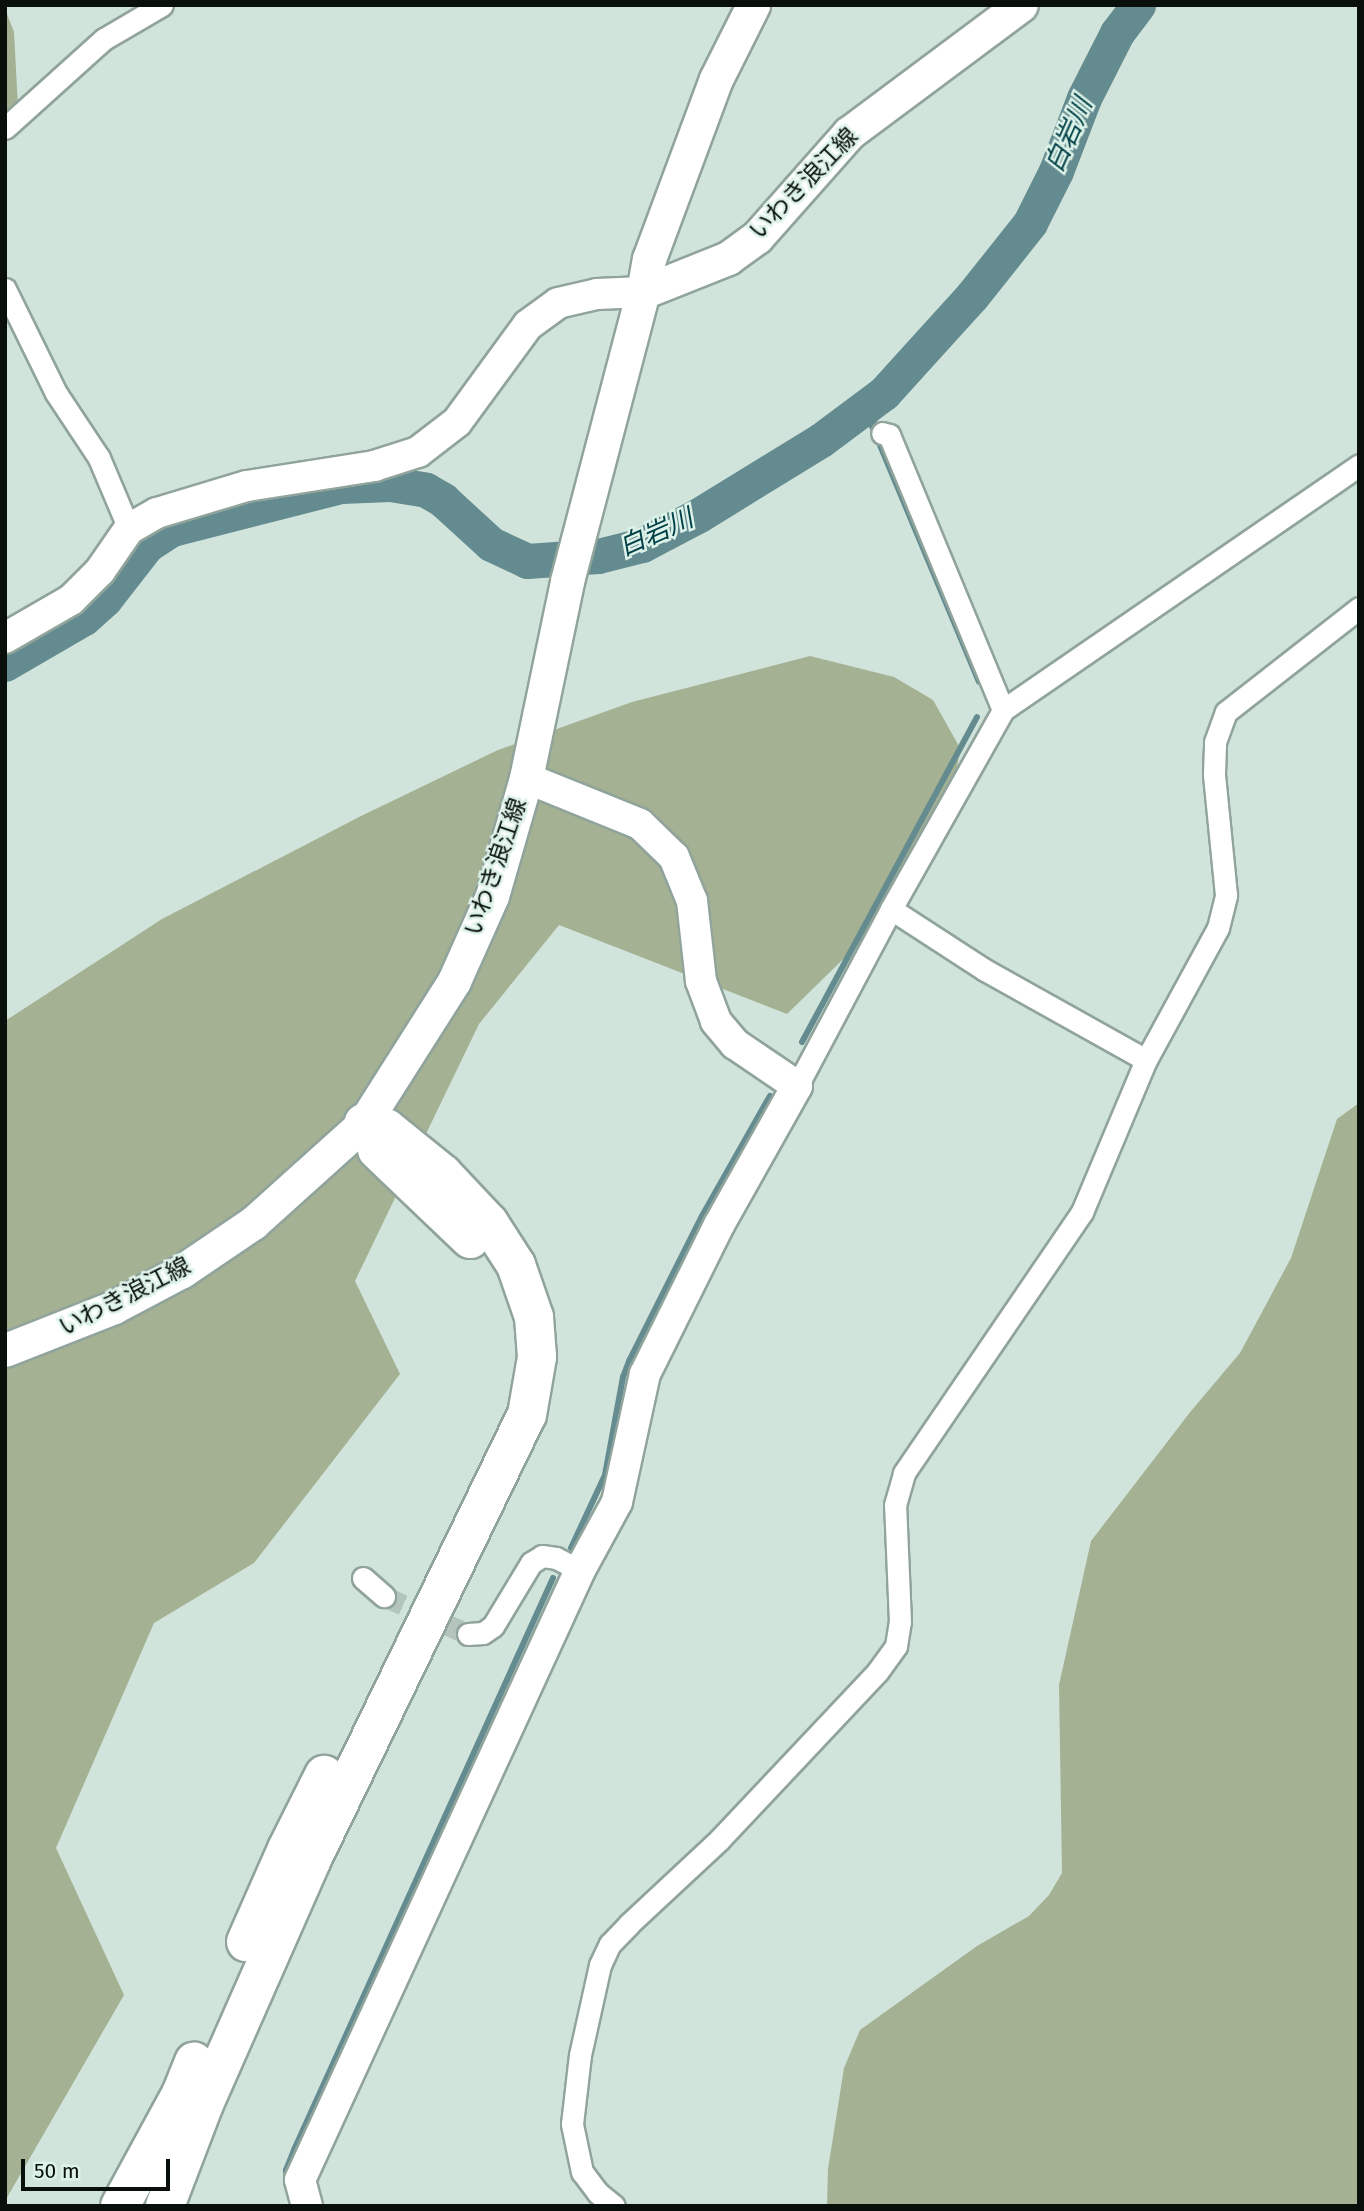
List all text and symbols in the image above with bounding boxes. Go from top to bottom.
water label: 白岩川 [1039,93,1099,177]
street label: いわき浪江線 [744,122,864,246]
water label: 白岩川 [614,503,698,563]
street label: いわき浪江線 [459,794,533,940]
street label: いわき浪江線 [54,1251,196,1343]
scale bar [24,2144,173,2188]
text: 50 m [34,2158,80,2184]

